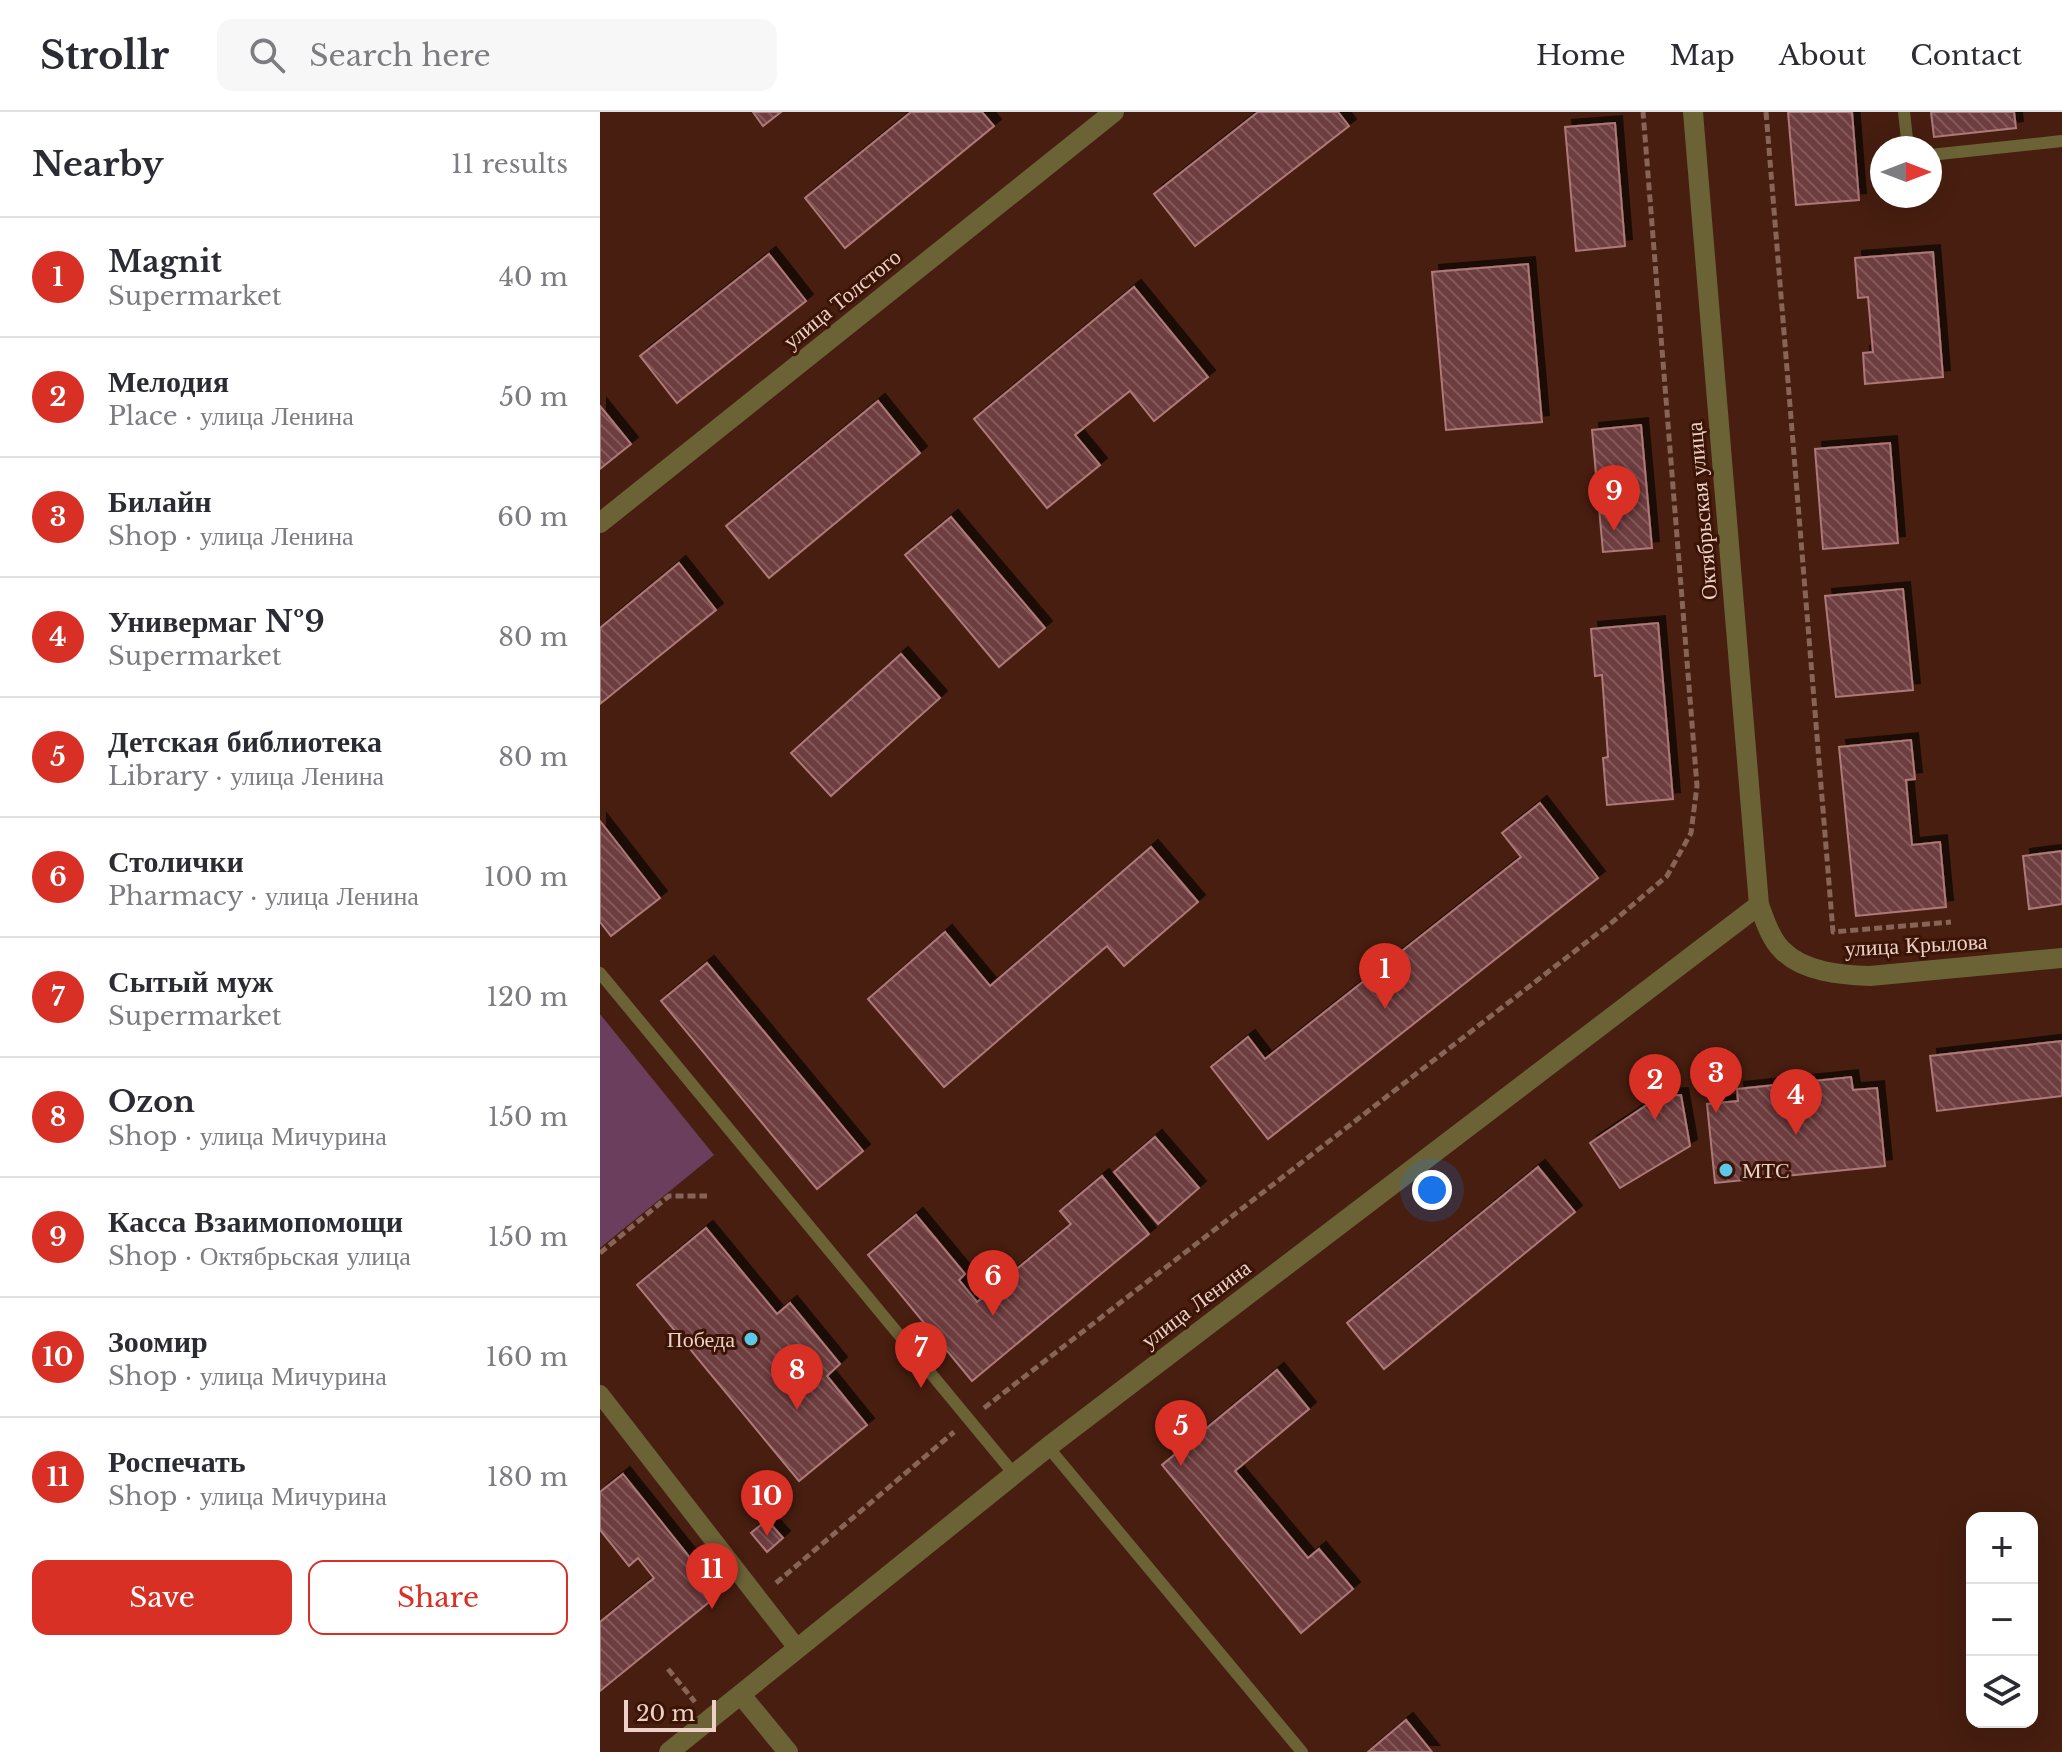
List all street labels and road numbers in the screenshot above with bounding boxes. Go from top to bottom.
street label: улица Толстого [778,243,906,355]
street label: Октябрьская улица [1681,421,1723,601]
street label: улица Крылова [1844,928,1988,962]
street label: улица Ленина [1136,1254,1256,1354]

